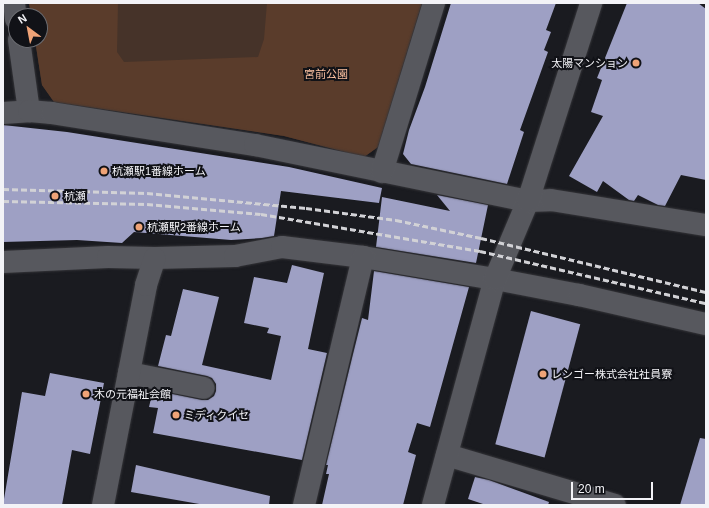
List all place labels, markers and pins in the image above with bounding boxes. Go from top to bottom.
place label: 太陽マンション [551,56,628,70]
marker: 太陽マンション [631,58,641,68]
place label: 杭瀬駅1番線ホーム [112,164,206,178]
marker: 杭瀬駅1番線ホーム [99,166,109,176]
place label: 杭瀬 [64,189,86,203]
marker: 杭瀬 [49,190,61,202]
place label: 杭瀬駅2番線ホーム [147,220,241,234]
marker: 杭瀬駅2番線ホーム [134,222,144,232]
place label: レンゴー株式会社社員寮 [551,367,672,381]
marker: レンゴー株式会社社員寮 [538,369,548,379]
place label: 木の元福祉会館 [94,387,171,401]
marker: 木の元福祉会館 [81,389,91,399]
place label: ミディクイセ [184,408,250,422]
marker: ミディクイセ [171,410,181,420]

